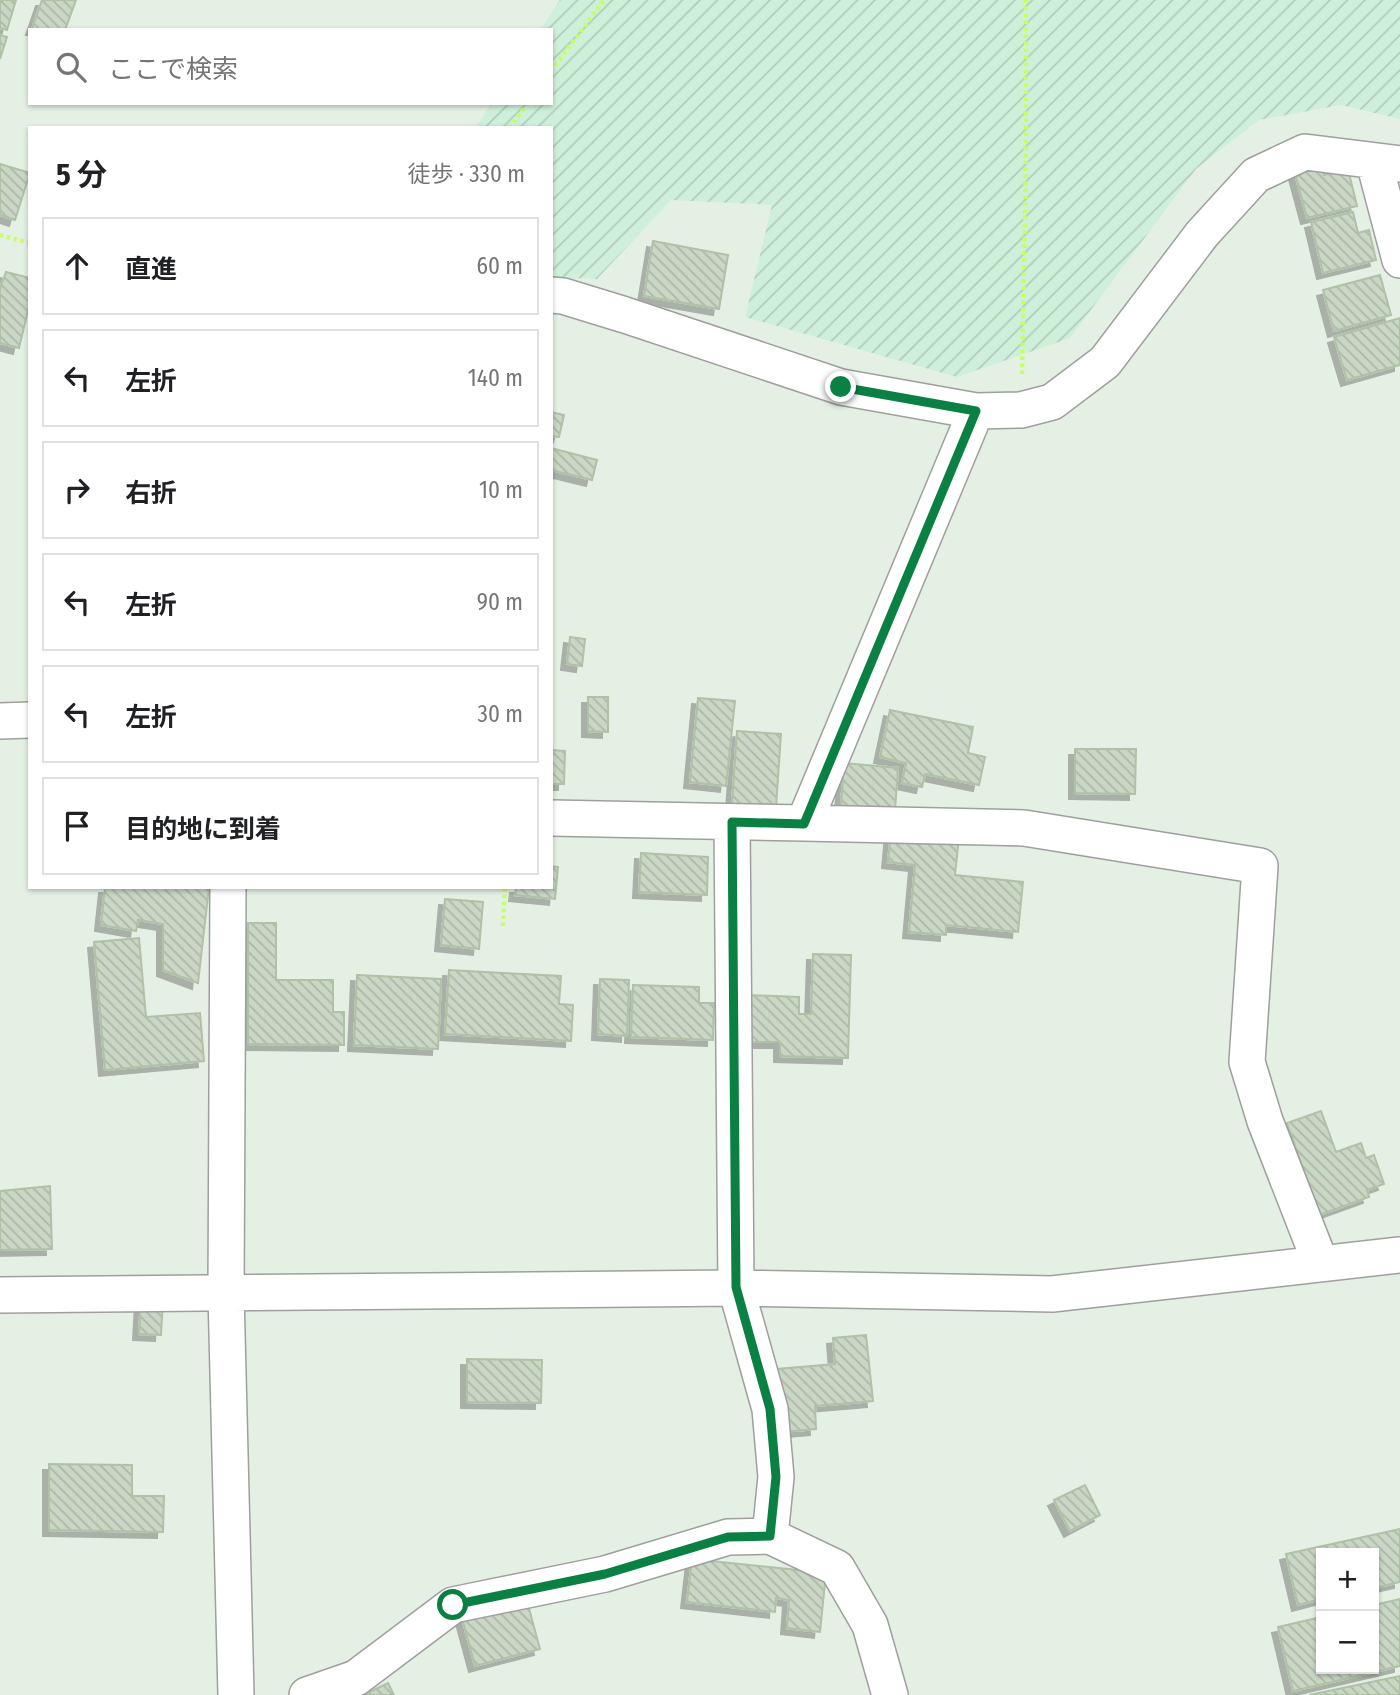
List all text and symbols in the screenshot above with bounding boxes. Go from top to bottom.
search box [28,28,553,105]
icon: search [52,48,90,86]
text: ここで検索 [108,54,238,85]
text: 5 分 [56,157,107,193]
text: 徒歩 · 330 m [407,160,525,188]
icon: ahead [58,247,96,285]
text: 60 m [477,252,523,280]
text: 直進 [125,254,177,285]
icon: left [58,359,96,397]
text: 140 m [468,364,523,392]
text: 左折 [125,366,177,397]
route end [825,371,856,402]
icon: right [58,471,96,509]
text: 10 m [479,476,523,504]
text: 右折 [125,478,177,509]
icon: left [58,583,96,621]
text: 90 m [477,588,523,616]
text: 左折 [125,590,177,621]
icon: left [58,695,96,733]
text: 30 m [478,700,523,728]
text: 左折 [125,702,177,733]
icon: arrive [58,807,96,845]
text: 目的地に到着 [125,814,281,845]
map controls [1316,1548,1379,1674]
button: + [1316,1548,1379,1611]
route start [437,1589,468,1620]
button: − [1316,1611,1379,1674]

